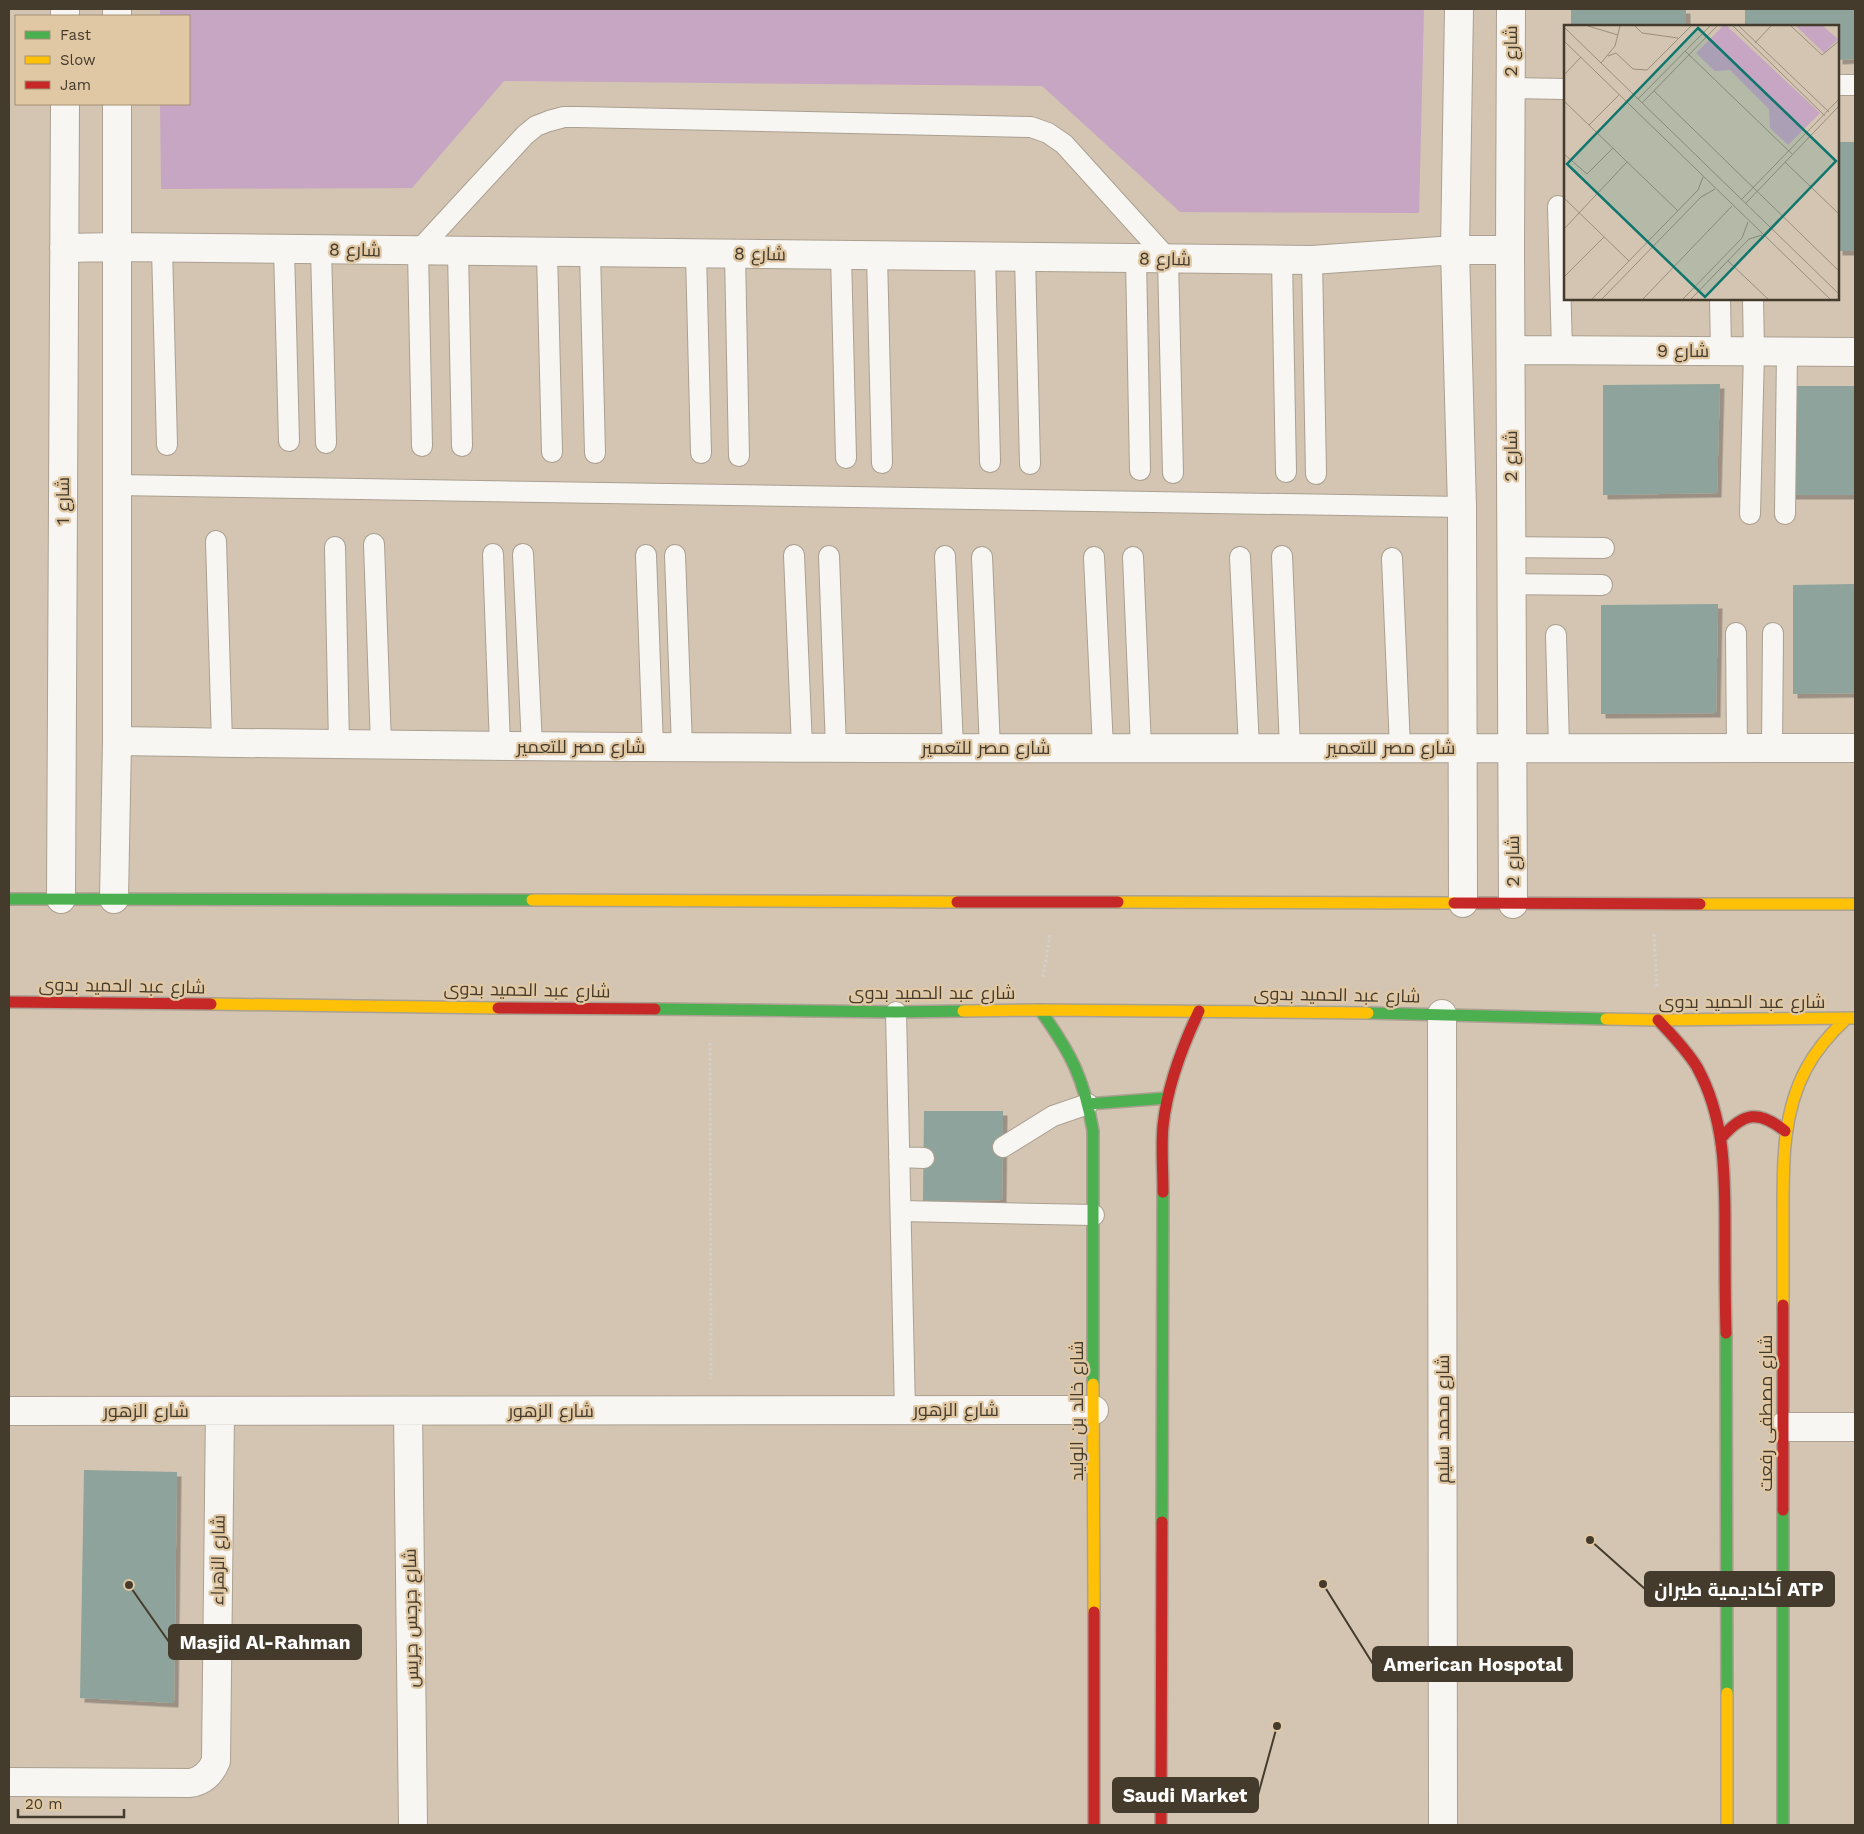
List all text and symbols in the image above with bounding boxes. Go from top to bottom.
legend [15,15,190,105]
street label: شارع 2 [1500,25,1523,77]
inset map [1564,25,1839,300]
text: Fast [60,26,92,44]
text: Slow [60,51,96,69]
text: Jam [60,76,91,94]
street label: شارع 8 [329,239,381,262]
street label: شارع 8 [734,243,786,266]
street label: شارع 8 [1139,248,1191,271]
street label: شارع 9 [1657,340,1709,363]
street label: شارع 2 [1500,430,1523,482]
street label: شارع 1 [52,477,75,525]
street label: شارع مصر للتعمير [516,736,645,759]
street label: شارع مصر للتعمير [921,737,1050,760]
street label: شارع مصر للتعمير [1326,737,1455,760]
street label: شارع 2 [1502,835,1525,887]
street label: شارع عبد الحميد بدوى [38,974,206,999]
street label: شارع عبد الحميد بدوى [443,978,611,1003]
street label: شارع عبد الحميد بدوى [849,982,1015,1005]
street label: شارع عبد الحميد بدوى [1253,983,1421,1008]
street label: شارع عبد الحميد بدوى [1659,991,1825,1014]
street label: شارع مصطفى رفعت [1755,1335,1778,1491]
street label: شارع خالد بن الوليد [1066,1341,1089,1481]
street label: شارع محمد سليم [1432,1355,1455,1483]
street label: شارع الزهور [912,1399,999,1422]
street label: شارع الزهور [102,1400,189,1423]
street label: شارع الزهور [507,1400,594,1423]
street label: شارع الزهراء [206,1515,231,1605]
street label: شارع جرجس جريس [399,1548,424,1688]
callout: أكاديمية طيران ATP [1645,1572,1834,1606]
text: أكاديمية طيران ATP [1654,1576,1824,1601]
callout: Masjid Al-Rahman [169,1625,361,1659]
text: Masjid Al-Rahman [179,1631,351,1654]
callout: American Hospotal [1373,1647,1572,1681]
text: American Hospotal [1384,1653,1563,1676]
callout: Saudi Market [1113,1778,1258,1812]
text: Saudi Market [1123,1784,1248,1807]
scale bar [18,1786,124,1818]
text: 20 m [25,1795,63,1813]

